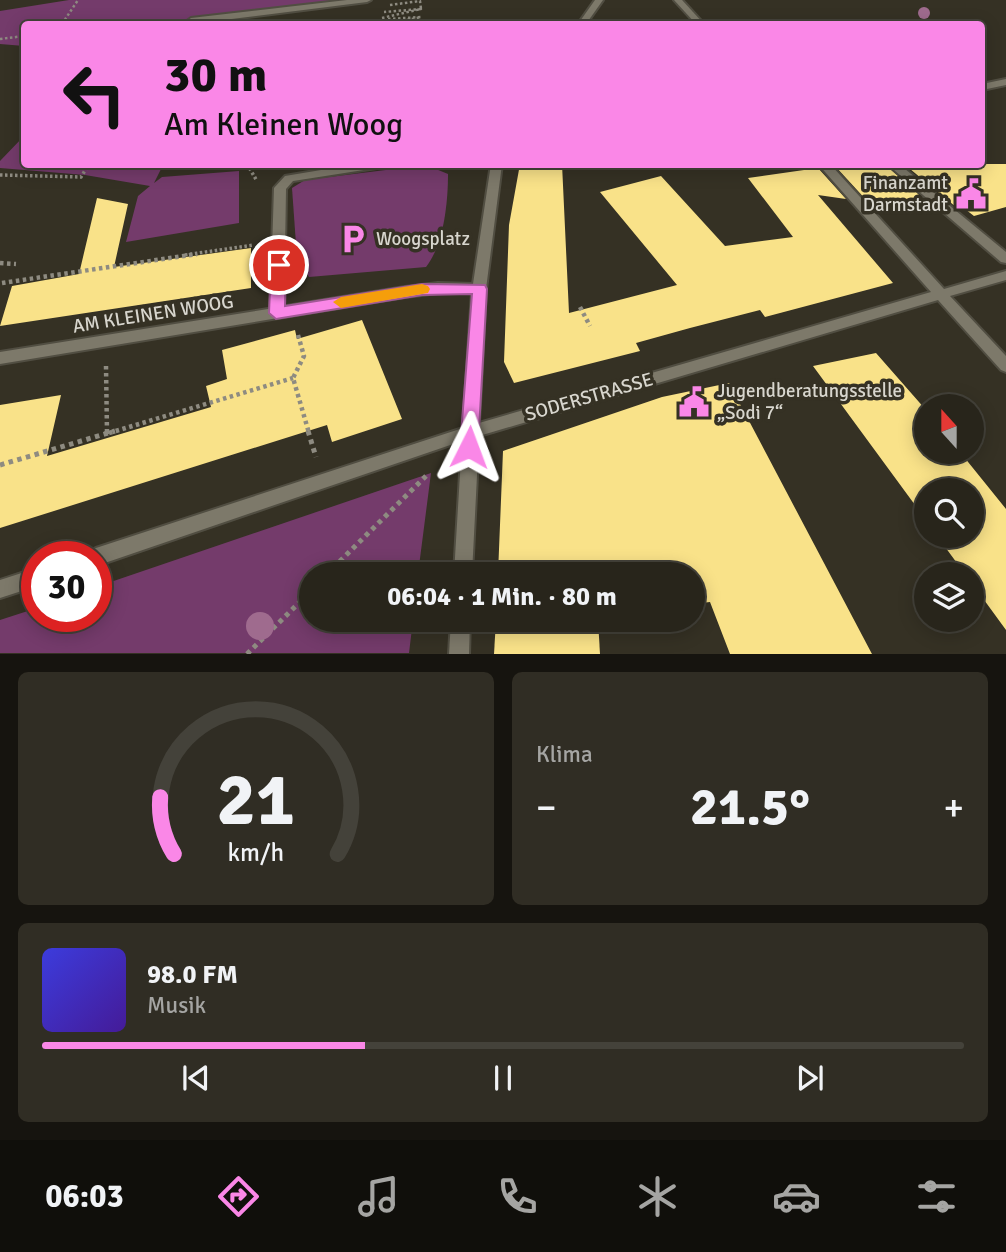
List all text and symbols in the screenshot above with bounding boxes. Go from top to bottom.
text: 30 m [164,45,267,105]
icon: left [49,49,140,140]
text: Am Kleinen Woog [164,105,403,144]
place label: Finanzamt Darmstadt [863,171,948,217]
public building icon: Finanzamt Darmstadt [954,177,988,211]
parking icon: Woogsplatz [336,222,370,256]
place label: Woogsplatz [376,227,470,251]
pin [249,235,309,295]
icon: arrive [260,246,298,284]
street label: AM KLEINEN WOOG [71,289,235,339]
street label: SODERSTRASSE [522,367,656,427]
place label: Jugendberatungsstelle „Sodi 7“ [717,379,902,425]
public building icon: Jugendberatungsstelle „Sodi 7“ [677,385,711,419]
north arrow [914,394,984,464]
map controls [914,394,984,632]
position arrow [432,410,506,484]
button: search [914,478,984,548]
speed limit sign: 30 [21,541,112,632]
button: layers [914,562,984,632]
text: 06:04 · 1 Min. · 80 m [387,581,617,613]
text: Klima [536,740,593,769]
text: 21 [217,757,295,846]
text: 21.5° [690,775,810,839]
text: − [536,784,557,831]
text: + [943,784,964,831]
text: km/h [228,837,284,868]
text: 98.0 FM [147,959,238,991]
text: Musik [147,991,206,1020]
icon: previous [177,1059,215,1097]
icon: pause [484,1059,522,1097]
icon: next [791,1059,829,1097]
icon: directions [214,1172,263,1221]
icon: music [354,1172,403,1221]
icon: phone [493,1172,542,1221]
icon: climate [633,1172,682,1221]
icon: car [772,1172,821,1221]
icon: filters [912,1172,961,1221]
text: 06:03 [45,1177,124,1216]

